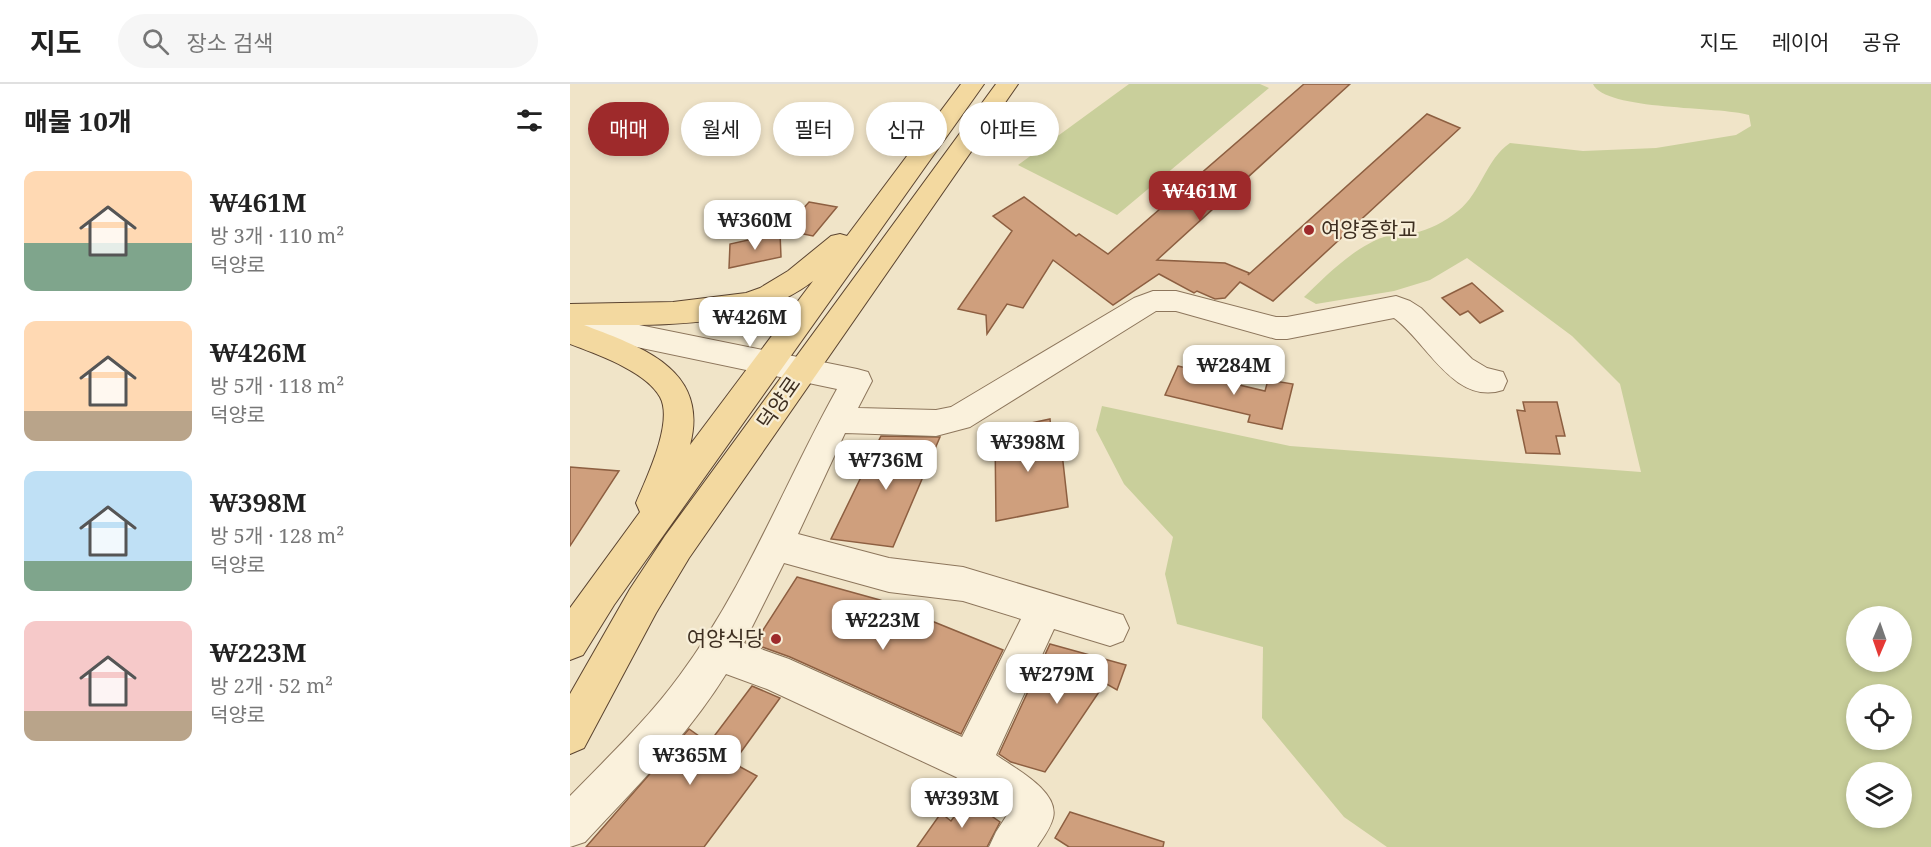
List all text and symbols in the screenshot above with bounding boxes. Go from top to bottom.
search box [118,14,538,68]
text: 지도 [30,23,82,61]
icon: search [139,25,172,58]
text: 장소 검색 [187,27,273,57]
text: 지도 [1700,28,1738,56]
text: 레이어 [1771,28,1829,56]
text: 공유 [1862,28,1901,56]
chip: 매매 [588,102,669,156]
chip: 월세 [681,102,761,156]
chip: 필터 [773,102,854,156]
chip: 신규 [866,102,947,156]
chip: 아파트 [959,102,1059,156]
text: 매물 10개 [24,103,132,139]
icon: filters [513,104,546,137]
pin: ₩461M [1158,171,1242,222]
text: ₩461M [1163,177,1237,204]
text: ₩461M [210,184,307,220]
icon: home [72,195,144,267]
pin: ₩360M [713,200,797,251]
text: ₩360M [718,206,792,233]
place label: 여양중학교 [1321,215,1418,243]
text: 방 3개 · 110 m² [210,222,344,249]
marker: 여양중학교 [1302,223,1316,237]
text: 덕양로 [210,251,265,278]
pin: ₩426M [708,297,792,348]
text: ₩426M [713,303,787,330]
text: ₩426M [210,334,307,370]
icon: home [72,345,144,417]
pin: ₩284M [1192,345,1276,396]
text: ₩284M [1197,351,1271,378]
street label: 덕양로 [750,371,806,434]
text: 방 5개 · 118 m² [210,372,344,399]
text: 덕양로 [210,401,265,428]
pin: ₩398M [986,422,1070,473]
text: ₩398M [991,428,1065,455]
pin: ₩736M [844,440,928,491]
text: ₩736M [849,446,923,473]
text: ₩398M [210,484,307,520]
icon: home [72,495,144,567]
text: 방 5개 · 128 m² [210,522,344,549]
text: 덕양로 [210,551,265,578]
pin: ₩223M [841,600,925,651]
text: ₩223M [846,606,920,633]
north arrow [1846,606,1912,672]
map controls [1846,606,1912,828]
place label: 여양식당 [687,624,764,652]
marker: 여양식당 [769,632,783,646]
text: ₩223M [210,634,307,670]
icon: home [72,645,144,717]
pin: ₩279M [1015,654,1099,705]
text: ₩279M [1020,660,1094,687]
text: 방 2개 · 52 m² [210,672,333,699]
button: locate [1846,684,1912,750]
text: 덕양로 [210,701,265,728]
pin: ₩365M [648,735,732,786]
text: ₩365M [653,741,727,768]
button: layers [1846,762,1912,828]
pin: ₩393M [920,778,1004,829]
text: ₩393M [925,784,999,811]

